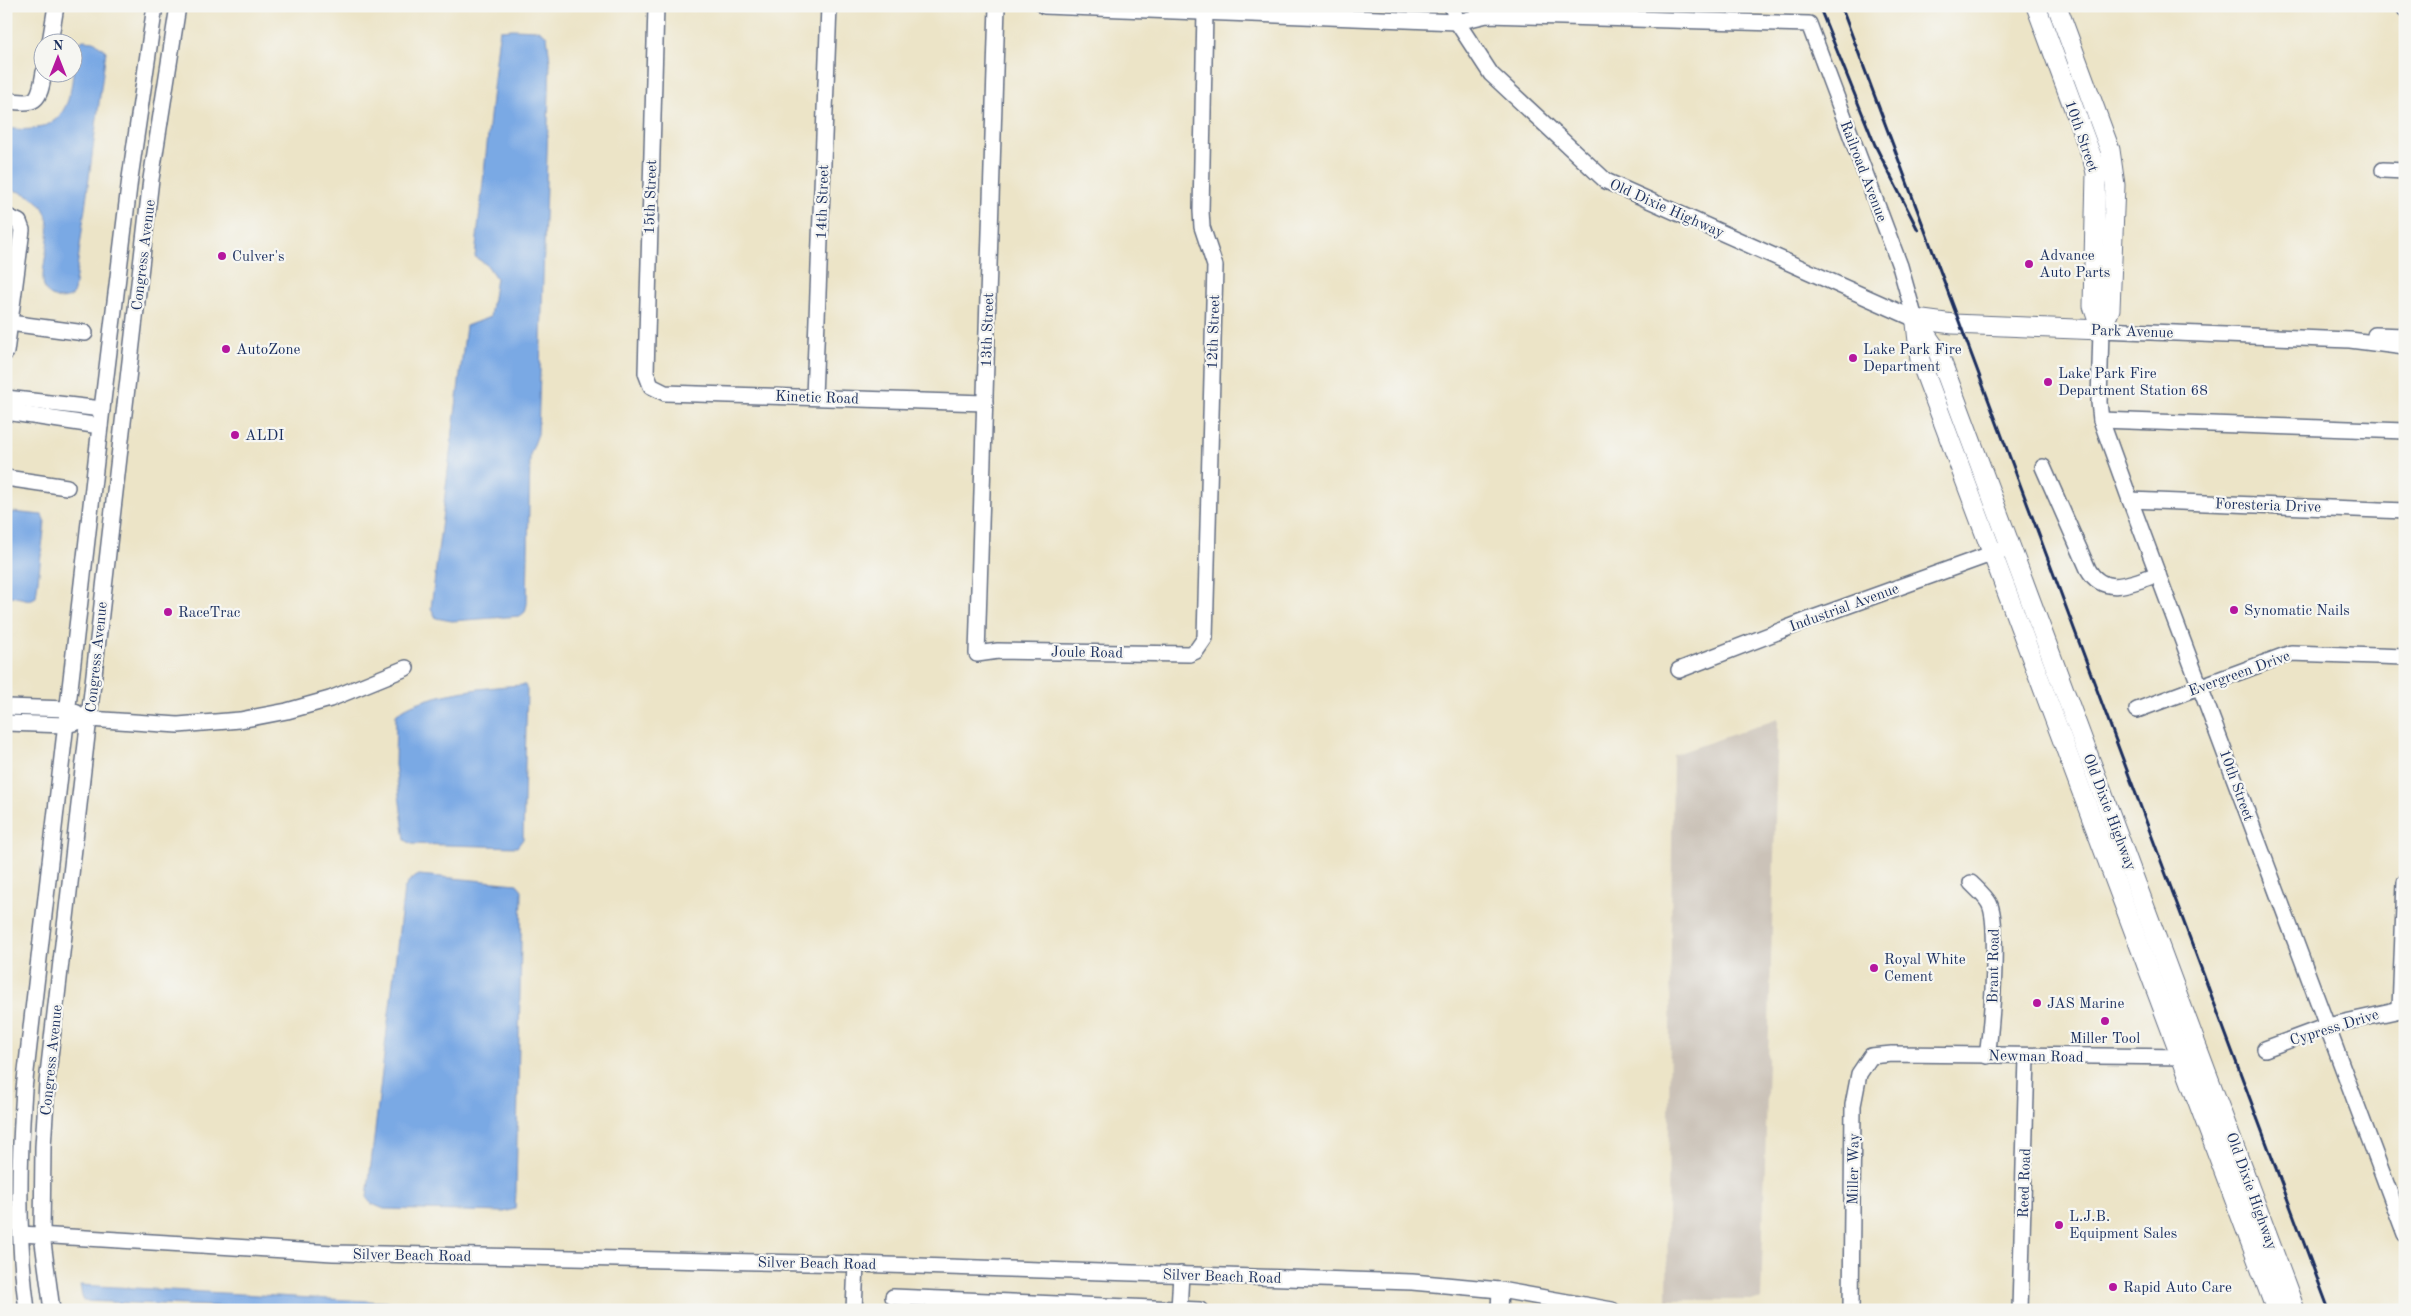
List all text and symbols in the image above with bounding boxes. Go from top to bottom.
north arrow [32,32,82,82]
text: N [53,39,64,53]
street label: 10th Street [2061,99,2100,174]
street label: Railroad Avenue [1836,119,1889,224]
street label: 15th Street [643,159,660,235]
street label: 14th Street [815,164,832,240]
street label: Old Dixie Highway [1607,177,1726,241]
street label: Congress Avenue [130,199,159,311]
place label: Advance Auto Parts [2039,249,2110,281]
marker: Culver's [216,250,228,262]
place label: Culver's [232,250,285,265]
marker: Advance Auto Parts [2023,258,2035,270]
street label: 13th Street [980,292,997,368]
street label: 12th Street [1206,294,1223,370]
street label: Park Avenue [2090,324,2174,341]
marker: AutoZone [220,343,232,355]
place label: AutoZone [236,343,300,358]
place label: Lake Park Fire Department [1863,343,1962,375]
marker: Lake Park Fire Department [1847,352,1859,364]
place label: Lake Park Fire Department Station 68 [2058,367,2208,399]
marker: Lake Park Fire Department Station 68 [2042,376,2054,388]
street label: Kinetic Road [775,390,859,407]
marker: ALDI [229,429,241,441]
place label: ALDI [245,429,284,444]
street label: Foresteria Drive [2215,497,2321,516]
street label: Industrial Avenue [1788,582,1901,635]
street label: Congress Avenue [84,601,111,713]
marker: Synomatic Nails [2228,604,2240,616]
place label: Synomatic Nails [2244,604,2350,619]
marker: RaceTrac [162,606,174,618]
place label: RaceTrac [178,606,241,621]
street label: Joule Road [1051,645,1123,662]
street label: Evergreen Drive [2187,649,2292,700]
street label: 10th Street [2216,748,2255,823]
street label: Old Dixie Highway [2079,752,2138,873]
street label: Brant Road [1986,928,2003,1004]
place label: Royal White Cement [1884,953,1966,985]
marker: Royal White Cement [1868,962,1880,974]
marker: JAS Marine [2031,997,2043,1009]
place label: JAS Marine [2047,997,2124,1012]
street label: Congress Avenue [39,1004,66,1116]
street label: Cypress Drive [2288,1008,2381,1049]
marker: Miller Tool [2099,1015,2111,1027]
place label: Miller Tool [2070,1032,2140,1047]
street label: Newman Road [1988,1049,2084,1066]
street label: Old Dixie Highway [2222,1131,2279,1252]
street label: Miller Way [1846,1133,1863,1205]
street label: Reed Road [2017,1148,2034,1218]
place label: L.J.B. Equipment Sales [2069,1210,2177,1242]
marker: L.J.B. Equipment Sales [2053,1219,2065,1231]
street label: Silver Beach Road [352,1248,472,1265]
street label: Silver Beach Road [757,1256,877,1273]
street label: Silver Beach Road [1162,1268,1282,1287]
marker: Rapid Auto Care [2107,1281,2119,1293]
place label: Rapid Auto Care [2123,1281,2232,1296]

